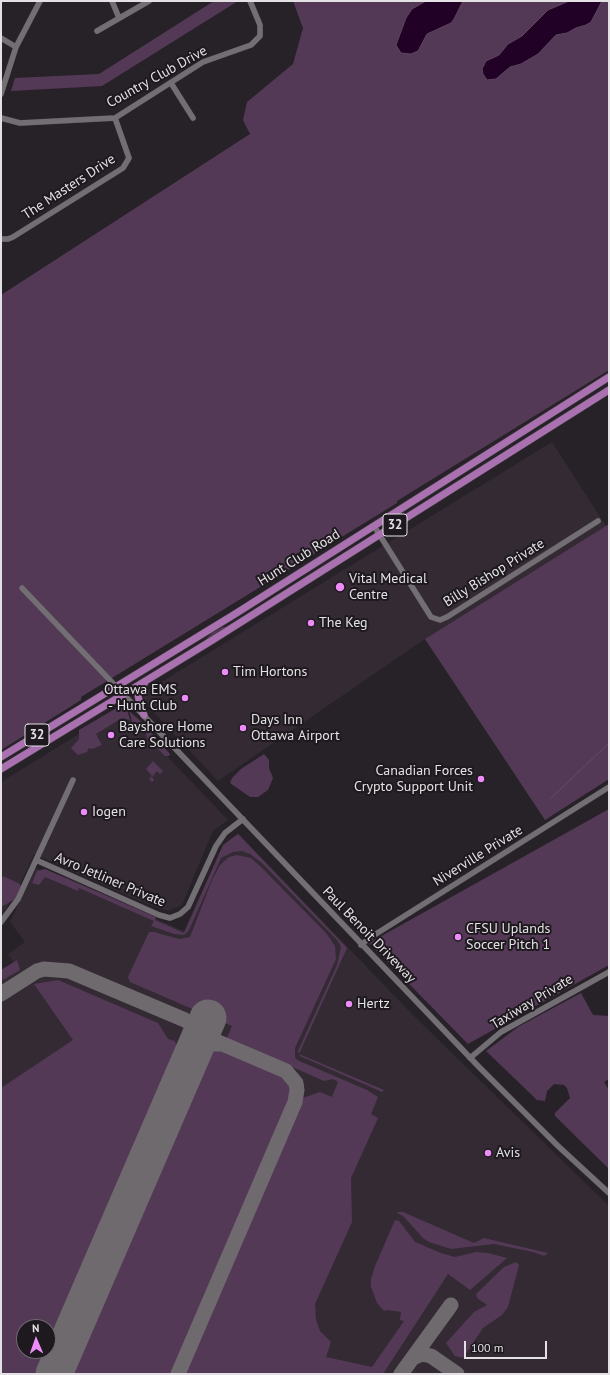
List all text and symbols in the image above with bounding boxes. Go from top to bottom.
street label: Country Club Drive [104,42,210,112]
street label: The Masters Drive [19,151,119,223]
road number: 32 [383,514,407,536]
street label: Hunt Club Road [255,526,343,590]
street label: Billy Bishop Private [440,535,548,611]
place label: Vital Medical Centre [349,571,427,604]
marker: Vital Medical Centre [334,581,346,593]
place label: The Keg [319,615,368,631]
marker: The Keg [306,618,316,628]
place label: Tim Hortons [233,664,307,680]
marker: Tim Hortons [220,667,230,677]
place label: Ottawa EMS - Hunt Club [104,682,177,714]
marker: Ottawa EMS - Hunt Club [180,693,190,703]
place label: Days Inn Ottawa Airport [251,712,340,744]
place label: Bayshore Home Care Solutions [119,719,213,752]
marker: Days Inn Ottawa Airport [238,723,248,733]
road number: 32 [25,724,49,746]
marker: Bayshore Home Care Solutions [106,730,116,740]
place label: Canadian Forces Crypto Support Unit [354,763,473,796]
marker: Canadian Forces Crypto Support Unit [476,774,486,784]
place label: Iogen [92,804,126,820]
marker: Iogen [79,807,89,817]
street label: Niverville Private [430,822,526,890]
street label: Avro Jetliner Private [52,849,168,911]
street label: Paul Benoit Driveway [319,883,419,987]
place label: CFSU Uplands Soccer Pitch 1 [466,921,550,954]
marker: CFSU Uplands Soccer Pitch 1 [453,932,463,942]
street label: Taxiway Private [488,971,576,1033]
place label: Hertz [357,996,390,1012]
marker: Hertz [344,999,354,1009]
place label: Avis [496,1145,520,1161]
marker: Avis [483,1148,493,1158]
north arrow [16,1319,56,1359]
text: N [32,1321,39,1335]
scale bar [466,1333,549,1359]
text: 100 m [471,1340,504,1355]

